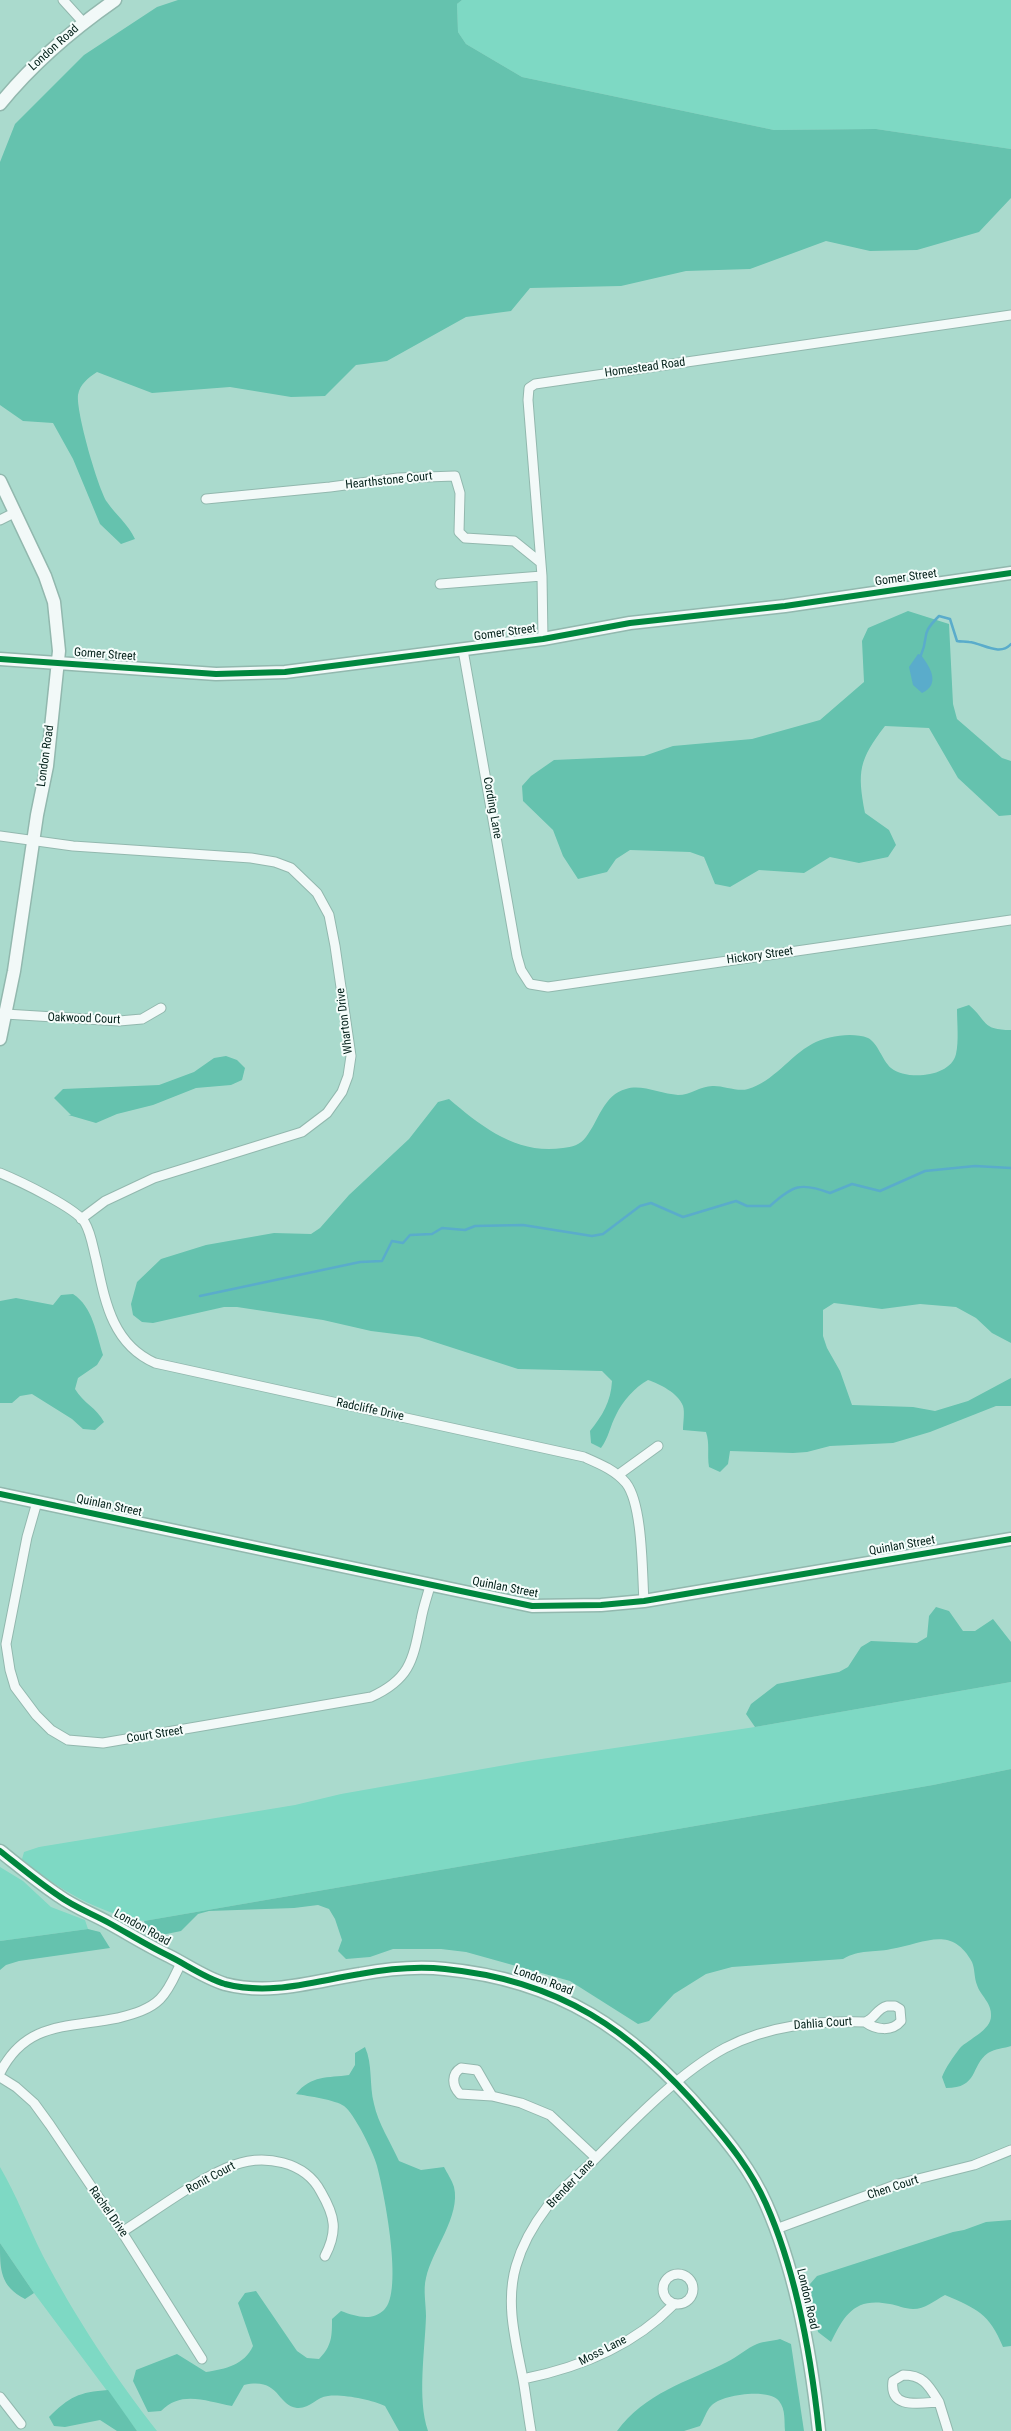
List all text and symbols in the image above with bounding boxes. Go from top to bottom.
street label: London Road [26,22,82,74]
street label: Homestead Road [604,355,686,381]
street label: Hearthstone Court [345,469,433,493]
street label: Gomer Street [874,567,938,589]
street label: Gomer Street [473,622,537,644]
street label: Gomer Street [73,646,137,664]
street label: London Road [35,724,57,788]
street label: Cording Lane [479,776,505,840]
street label: Hickory Street [726,944,794,968]
street label: Wharton Drive [334,987,356,1055]
street label: Oakwood Court [47,1011,121,1027]
street label: Radcliffe Drive [335,1396,405,1424]
street label: Quinlan Street [75,1492,143,1520]
street label: Quinlan Street [868,1533,936,1559]
street label: Quinlan Street [471,1575,539,1601]
street label: Court Street [126,1723,184,1747]
street label: London Road [111,1907,173,1949]
street label: London Road [511,1963,575,1999]
street label: Dahlia Court [793,2015,853,2033]
street label: Brender Lane [544,2157,598,2211]
street label: Ronit Court [184,2159,238,2197]
street label: Chen Court [866,2173,920,2203]
street label: Rachel Drive [85,2184,131,2240]
street label: London Road [793,2267,821,2331]
street label: Moss Lane [577,2333,629,2369]

